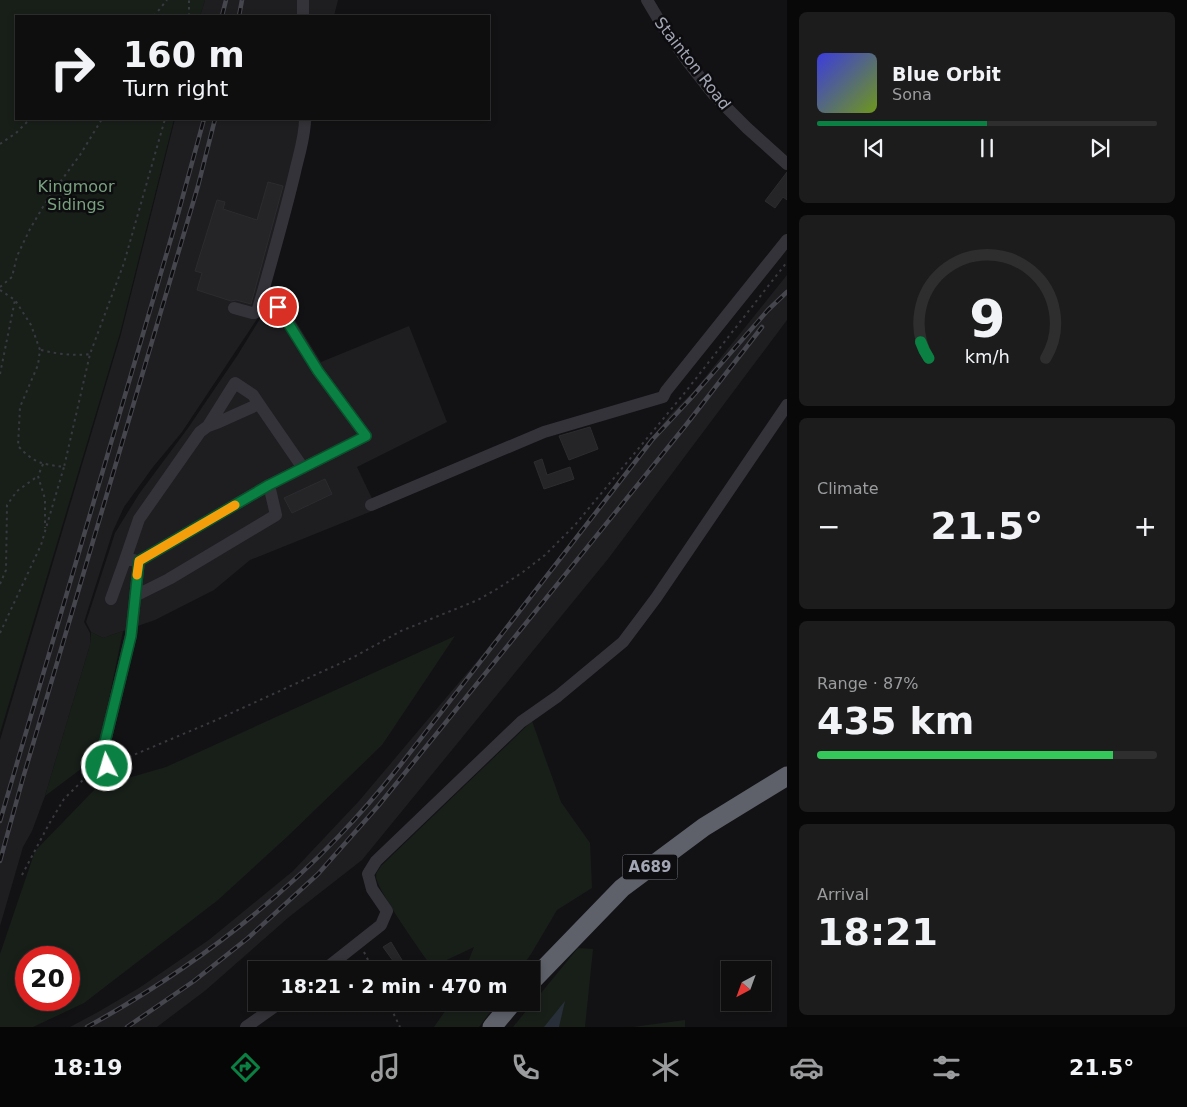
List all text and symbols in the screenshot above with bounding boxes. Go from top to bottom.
street label: Stainton Road [651,13,735,113]
icon: right [40,35,105,100]
text: 160 m [123,35,245,75]
text: Blue Orbit [892,63,1001,85]
text: Turn right [123,76,228,101]
text: Sona [892,85,932,104]
icon: previous [860,134,888,162]
icon: pause [973,134,1001,162]
icon: next [1086,134,1114,162]
park label: Kingmoor Sidings [38,177,115,214]
pin [257,286,299,328]
text: 9 [969,289,1005,349]
icon: arrive [264,293,292,321]
text: km/h [964,346,1010,367]
text: Climate [817,479,879,498]
text: 21.5° [931,504,1043,548]
text: − [817,510,840,543]
text: + [1134,510,1157,543]
text: Range · 87% [817,674,919,693]
text: 435 km [817,699,974,743]
position arrow [80,739,132,791]
road number: A689 [622,854,678,880]
text: Arrival [817,885,869,904]
text: 18:21 [817,910,938,954]
speed limit sign: 20 [15,946,80,1011]
north arrow [721,961,771,1011]
map controls [721,961,771,1011]
text: 18:21 · 2 min · 470 m [280,975,508,997]
icon: directions [228,1050,263,1085]
icon: music [368,1050,403,1085]
icon: phone [508,1050,543,1085]
icon: climate [648,1050,683,1085]
icon: car [789,1050,824,1085]
icon: filters [929,1050,964,1085]
text: 18:19 [53,1055,123,1080]
text: 21.5° [1069,1055,1134,1080]

